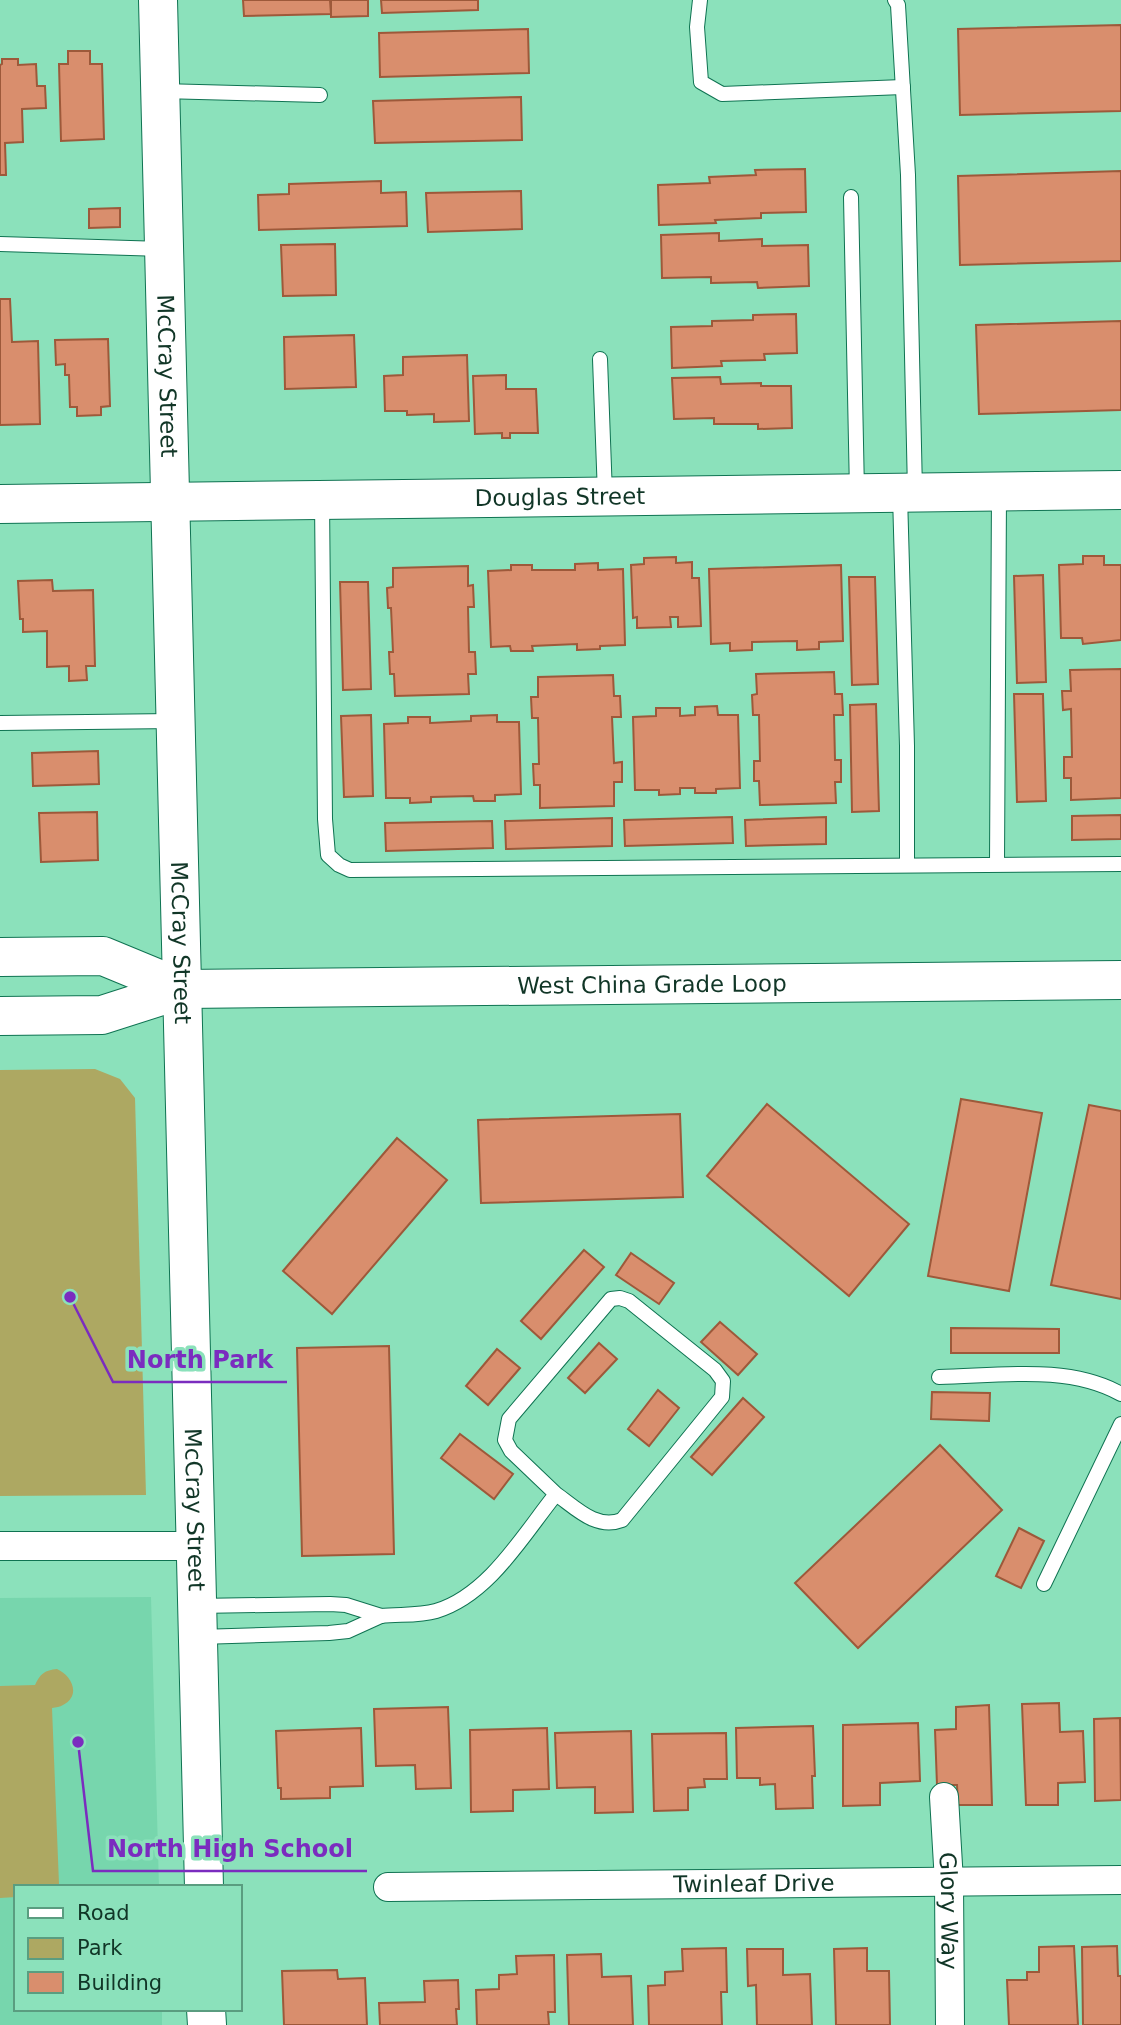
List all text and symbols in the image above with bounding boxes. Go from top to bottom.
street label: McCray Street [152,294,182,458]
street label: Douglas Street [474,483,645,511]
street label: McCray Street [166,861,196,1025]
street label: West China Grade Loop [517,970,787,999]
callout: North Park [113,1337,287,1382]
text: North Park [127,1346,274,1374]
street label: McCray Street [180,1428,210,1591]
callout: North High School [93,1826,367,1871]
text: North High School [107,1835,353,1863]
street label: Glory Way [934,1851,963,1970]
street label: Twinleaf Drive [672,1870,835,1897]
legend [14,1885,242,2011]
text: Road [77,1901,130,1925]
text: Park [77,1936,123,1960]
text: Building [77,1971,162,1995]

